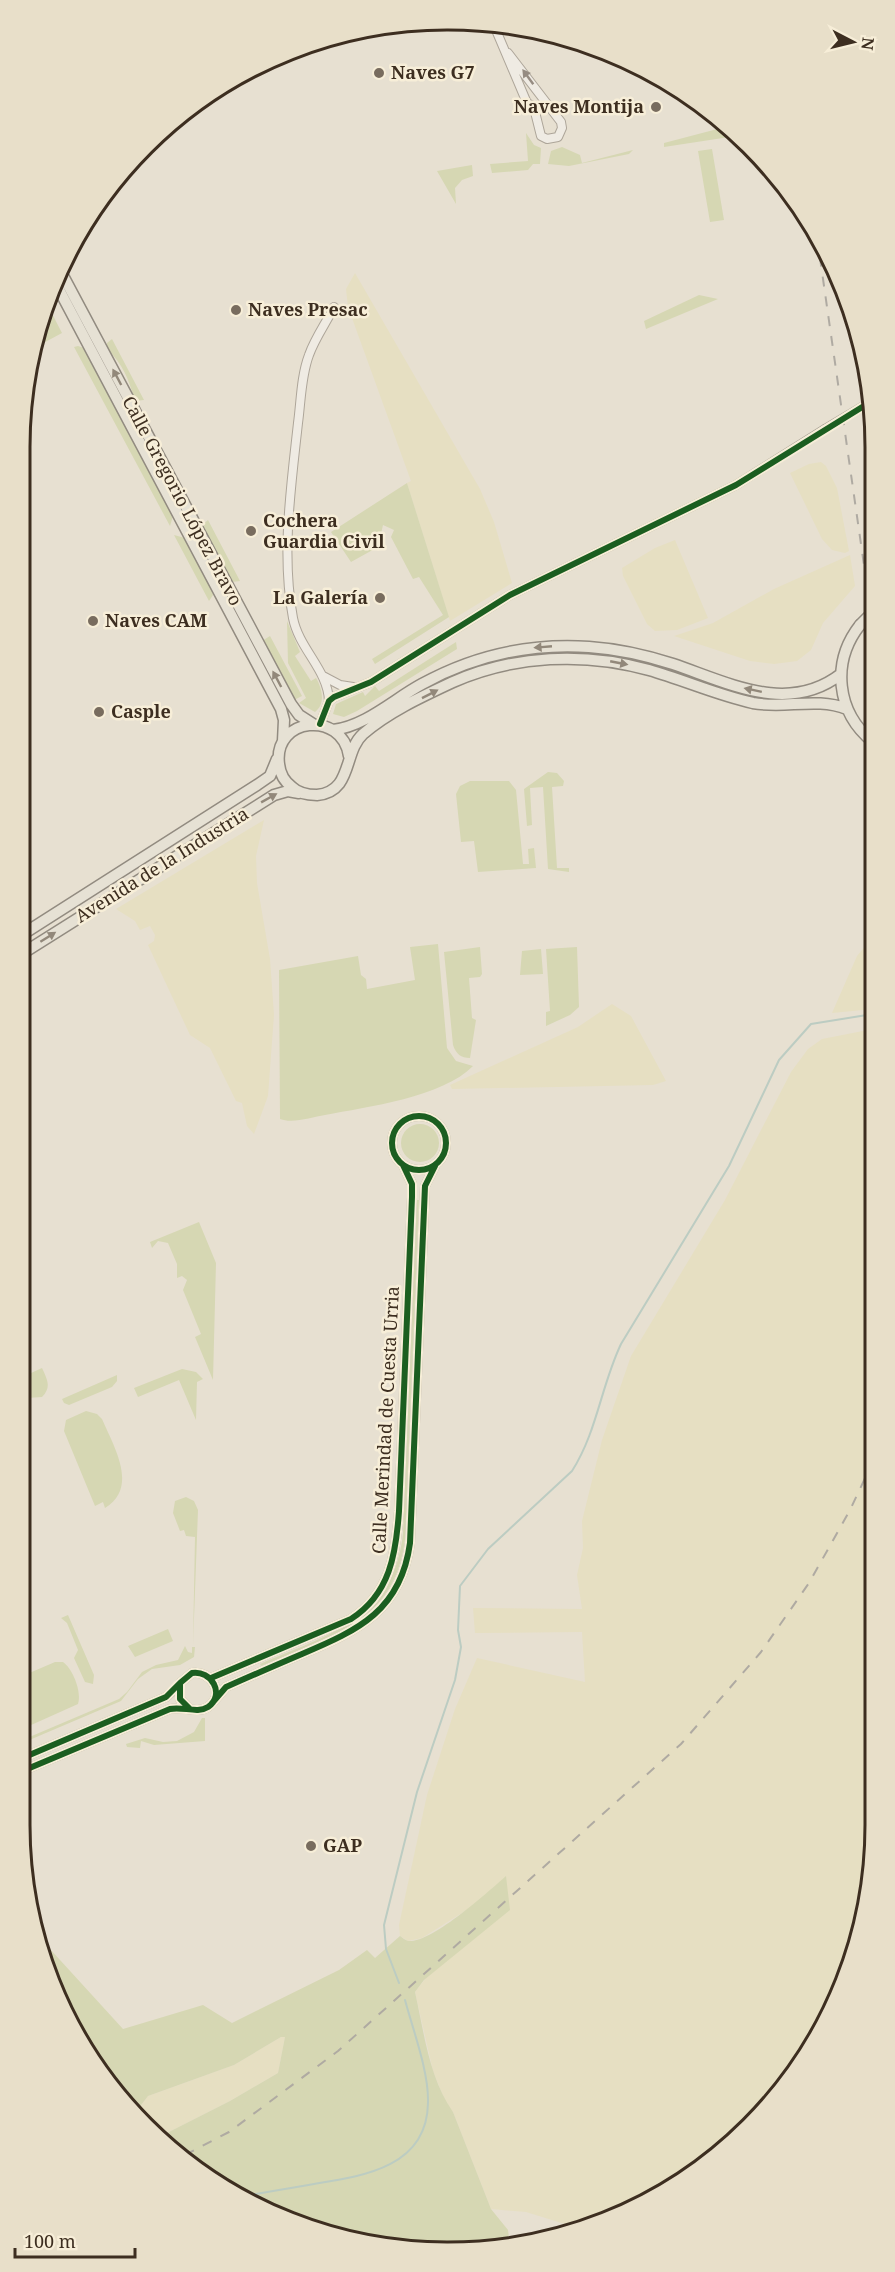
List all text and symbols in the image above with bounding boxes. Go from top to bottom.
north arrow [823,12,883,72]
text: N [856,36,880,52]
place label: Naves G7 [391,60,475,84]
marker: Naves G7 [372,66,386,80]
one-way arrow [522,69,534,85]
place label: Naves Montija [514,94,644,118]
marker: Naves Montija [649,100,663,114]
place label: Naves Presac [248,297,368,321]
marker: Naves Presac [229,303,243,317]
one-way arrow [112,368,122,385]
street label: Calle Gregorio López Bravo [117,392,248,609]
place label: Cochera Guardia Civil [263,508,385,553]
marker: Cochera Guardia Civil [244,524,258,538]
place label: La Galería [273,585,368,609]
marker: La Galería [373,591,387,605]
place label: Naves CAM [105,608,207,632]
marker: Naves CAM [86,614,100,628]
one-way arrow [534,642,553,652]
one-way arrow [609,659,628,668]
one-way arrow [272,670,282,687]
one-way arrow [743,685,762,694]
one-way arrow [421,689,439,699]
place label: Casple [111,699,171,723]
marker: Casple [92,705,106,719]
one-way arrow [261,793,278,803]
street label: Avenida de la Industria [70,801,253,927]
one-way arrow [40,931,56,942]
street label: Calle Merindad de Cuesta Urria [366,1285,404,1555]
place label: GAP [323,1833,362,1857]
marker: GAP [304,1839,318,1853]
scale bar [15,2221,135,2259]
text: 100 m [24,2229,76,2253]

